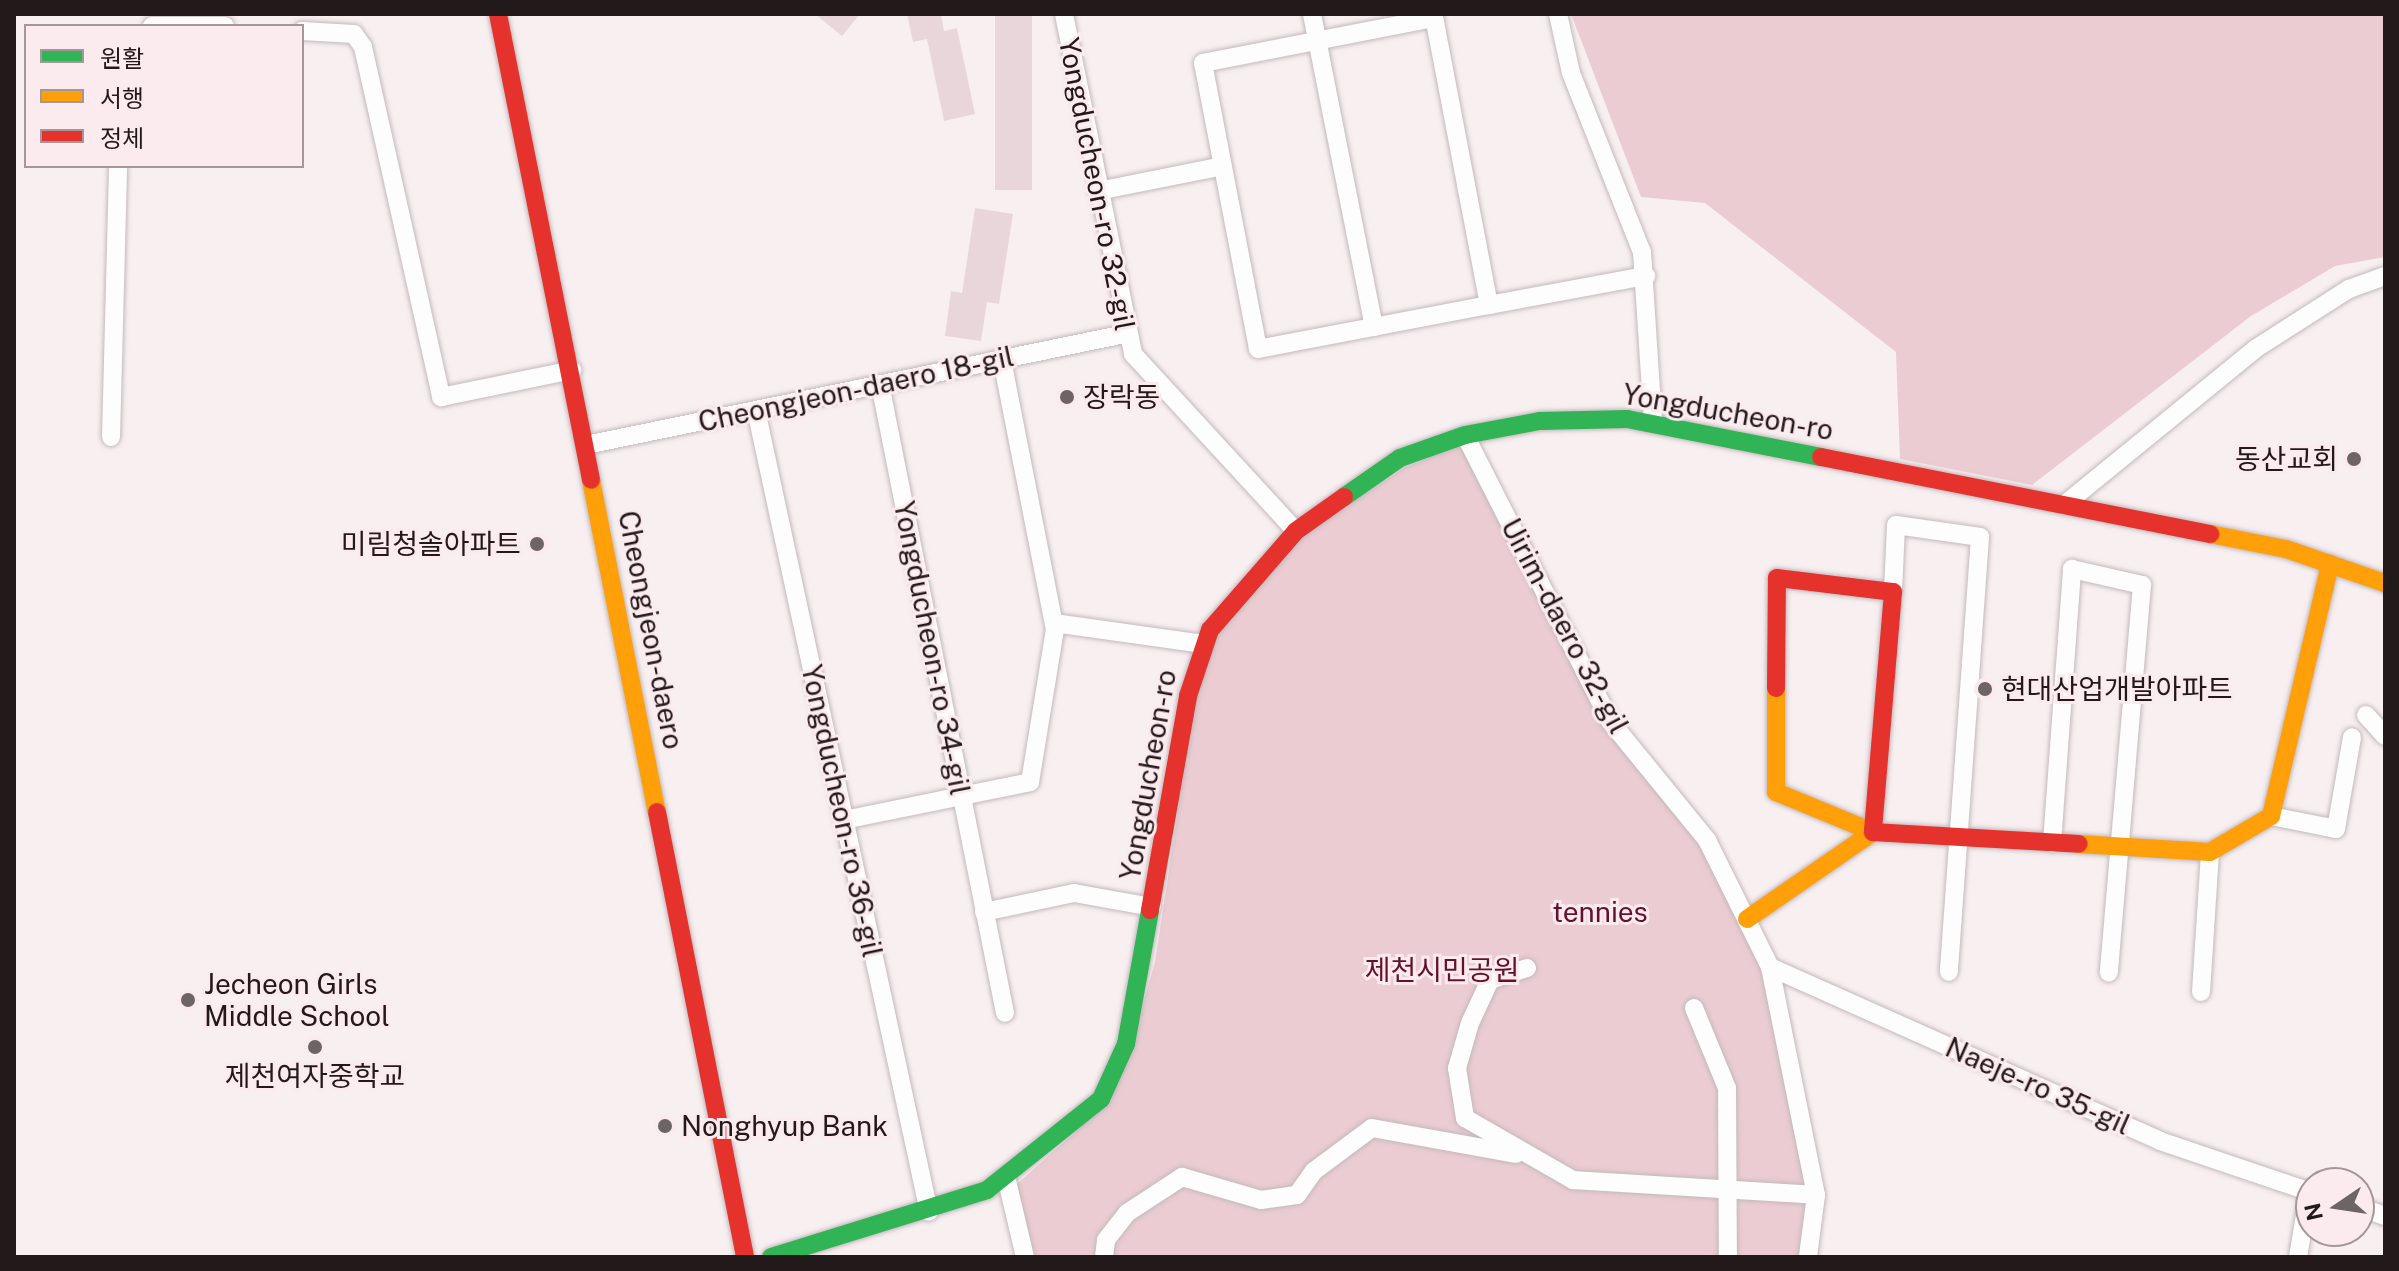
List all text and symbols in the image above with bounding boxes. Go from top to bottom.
legend [24,24,304,168]
street label: Yongducheon-ro 32-gil [1052,35,1142,333]
text: 원활 [100,44,144,72]
text: 서행 [100,84,144,112]
text: 정체 [100,124,144,152]
street label: Cheongjeon-daero 18-gil [695,339,1017,439]
street label: Yongducheon-ro [1620,377,1836,447]
place label: 장락동 [1083,380,1160,414]
marker: 장락동 [1058,388,1076,406]
place label: 동산교회 [2235,442,2338,476]
marker: 동산교회 [2345,450,2363,468]
street label: Yongducheon-ro 34-gil [887,498,977,798]
street label: Cheongjeon-daero [611,508,691,752]
street label: Uirim-daero 32-gil [1494,513,1636,739]
place label: 미림청솔아파트 [341,527,521,561]
marker: 미림청솔아파트 [528,535,546,553]
street label: Yongducheon-ro 36-gil [795,662,889,960]
street label: Yongducheon-ro [1113,667,1183,883]
place label: 현대산업개발아파트 [2001,672,2233,706]
marker: 현대산업개발아파트 [1976,680,1994,698]
park label: tennies [1552,895,1648,929]
park label: 제천시민공원 [1365,953,1519,987]
place label: Jecheon Girls Middle School [204,967,390,1033]
marker: Jecheon Girls Middle School [179,991,197,1009]
street label: Naeje-ro 35-gil [1940,1030,2136,1142]
marker: 제천여자중학교 [306,1038,324,1056]
place label: 제천여자중학교 [225,1059,405,1093]
place label: Nonghyup Bank [681,1109,888,1143]
marker: Nonghyup Bank [656,1117,674,1135]
north arrow [2295,1167,2375,1247]
text: N [2299,1201,2328,1223]

